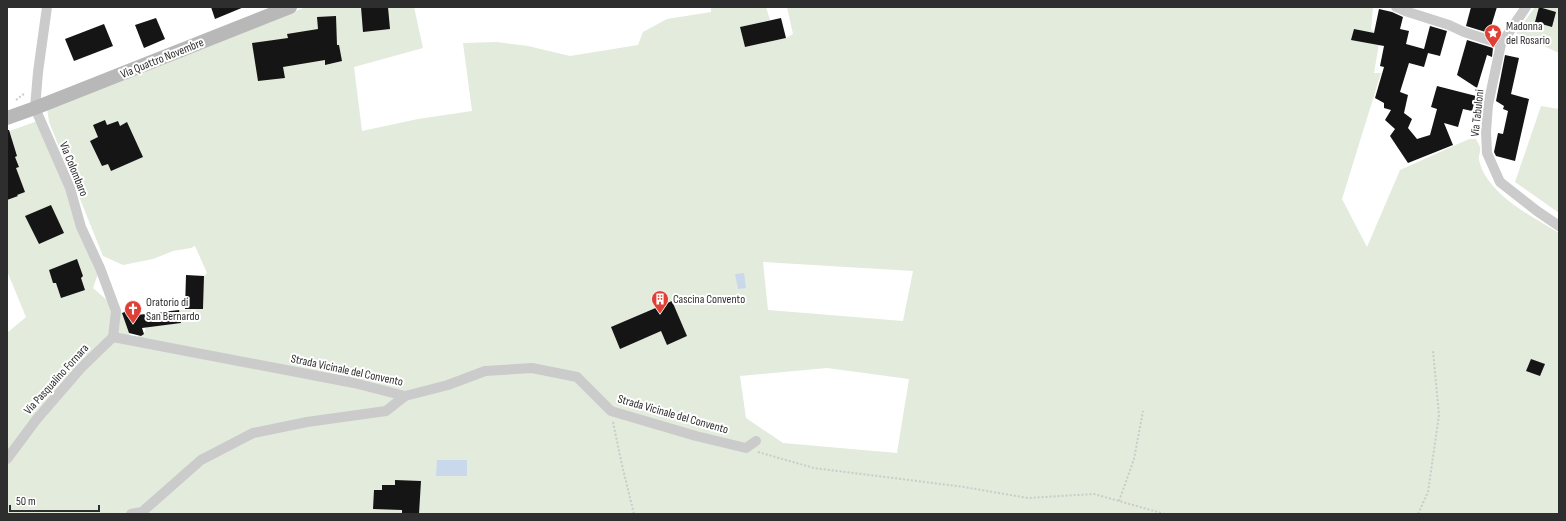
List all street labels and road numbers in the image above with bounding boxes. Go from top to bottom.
street label: Via Quattro Novembre [118,35,206,82]
street label: Via Tabuloni [1468,89,1487,137]
street label: Via Colombaro [56,140,91,199]
street label: Via Pasqualino Fornara [21,341,92,418]
street label: Strada Vicinale del Convento [289,351,404,390]
street label: Strada Vicinale del Convento [616,391,730,437]

